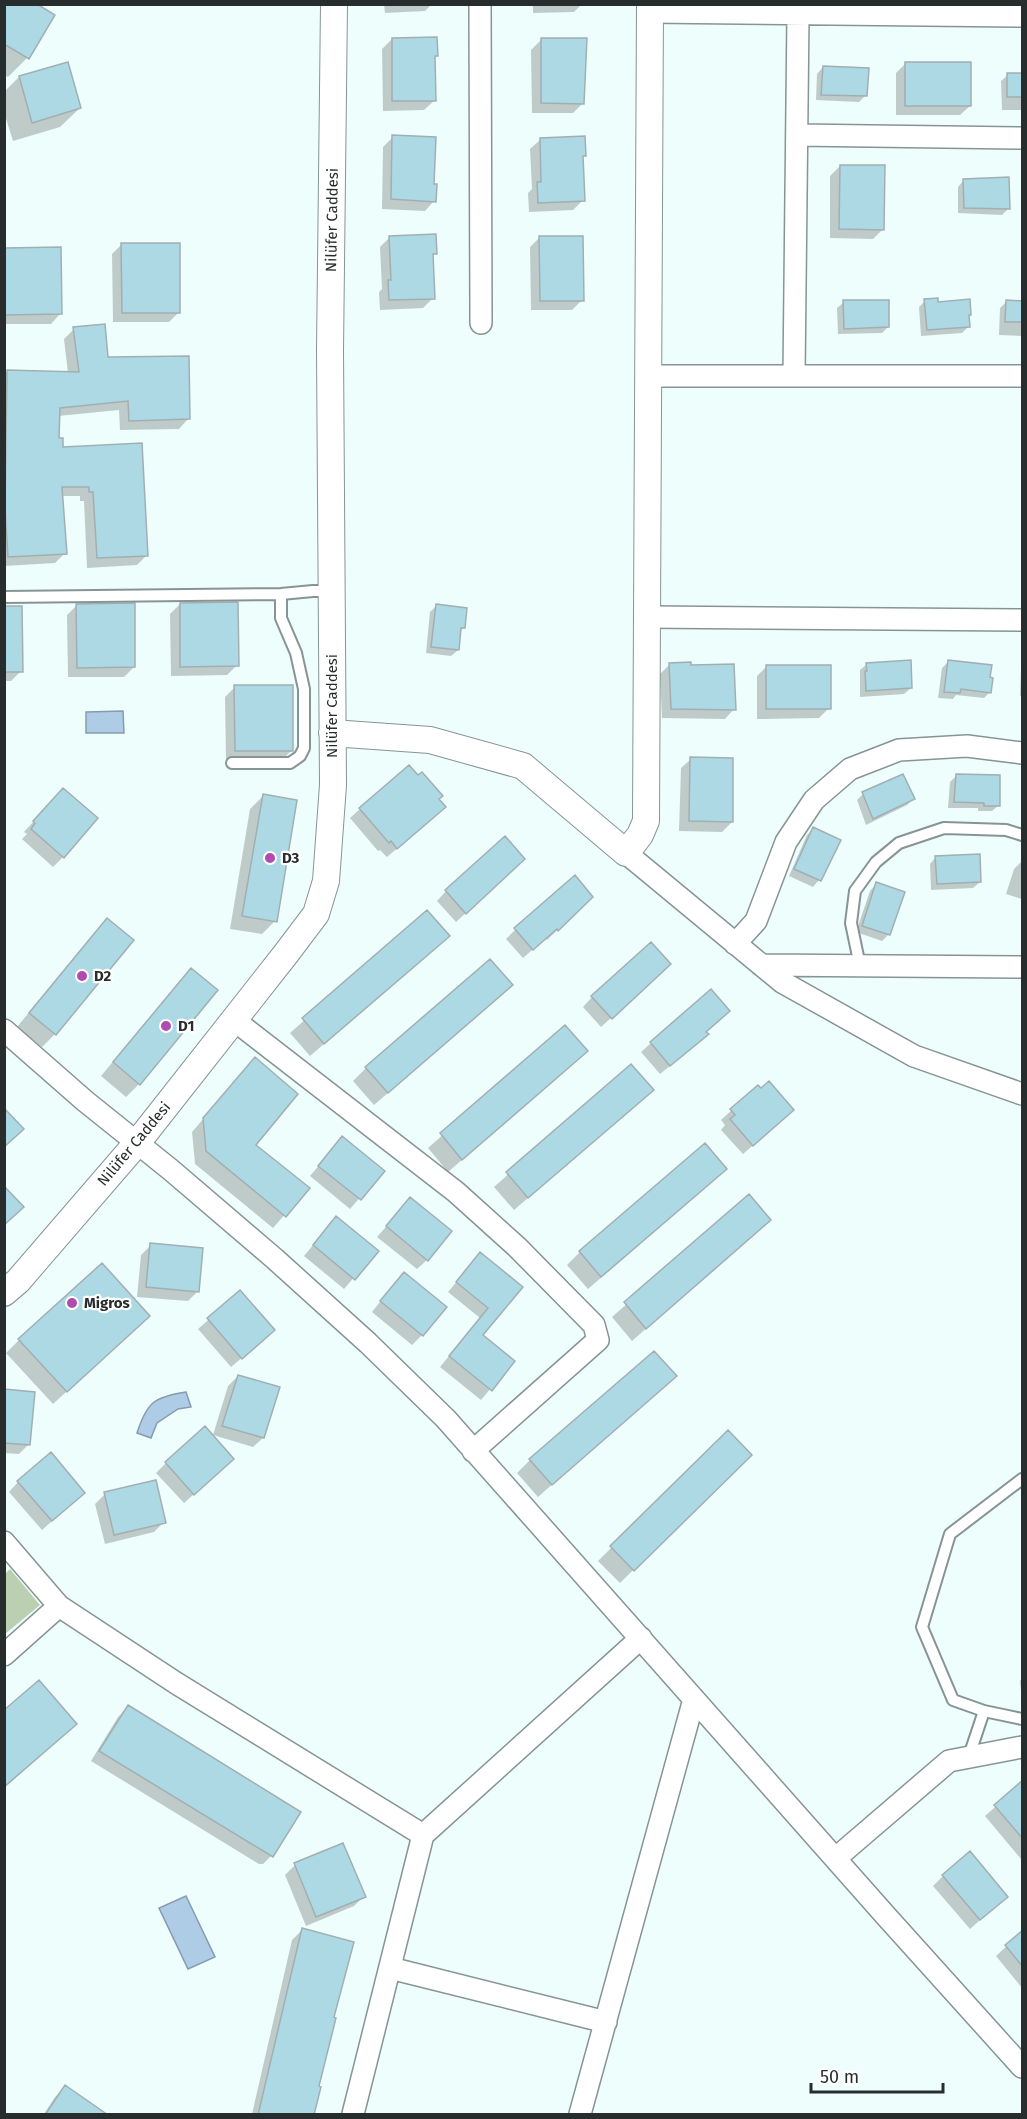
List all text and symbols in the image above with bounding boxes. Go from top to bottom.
street label: Nilüfer Caddesi [322,168,342,272]
street label: Nilüfer Caddesi [323,654,341,758]
place label: D3 [282,849,299,867]
marker: D3 [263,851,277,865]
place label: D2 [94,967,111,985]
marker: D2 [75,969,89,983]
place label: D1 [178,1017,195,1035]
marker: D1 [159,1019,173,1033]
street label: Nilüfer Caddesi [94,1098,174,1190]
place label: Migros [84,1294,130,1312]
marker: Migros [65,1296,79,1310]
scale bar [811,2056,943,2094]
text: 50 m [820,2066,859,2088]

